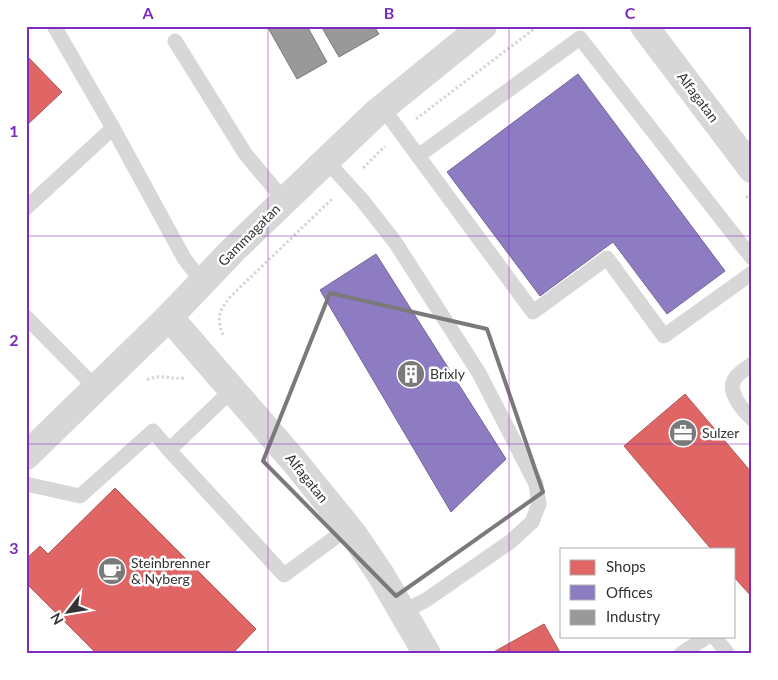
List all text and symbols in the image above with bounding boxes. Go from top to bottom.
text: A [141,3,154,22]
text: B [384,3,394,22]
text: C [625,3,636,22]
street label: Alfagatan [674,68,723,125]
text: 1 [9,121,19,140]
street label: Gammagatan [214,200,283,269]
text: 2 [9,330,19,349]
building icon: Brixly [396,359,426,389]
place label: Brixly [430,365,466,382]
office icon: Sulzer [668,418,698,448]
place label: Sulzer [702,424,739,441]
street label: Alfagatan [282,450,332,506]
text: 3 [9,538,19,557]
legend [560,548,736,638]
place label: Steinbrenner & Nyberg [131,554,210,587]
cafe icon: Steinbrenner & Nyberg [97,556,127,586]
text: Shops [606,557,646,575]
text: Offices [606,583,653,601]
north arrow [42,588,92,638]
text: Industry [606,607,661,625]
text: N [46,610,66,628]

